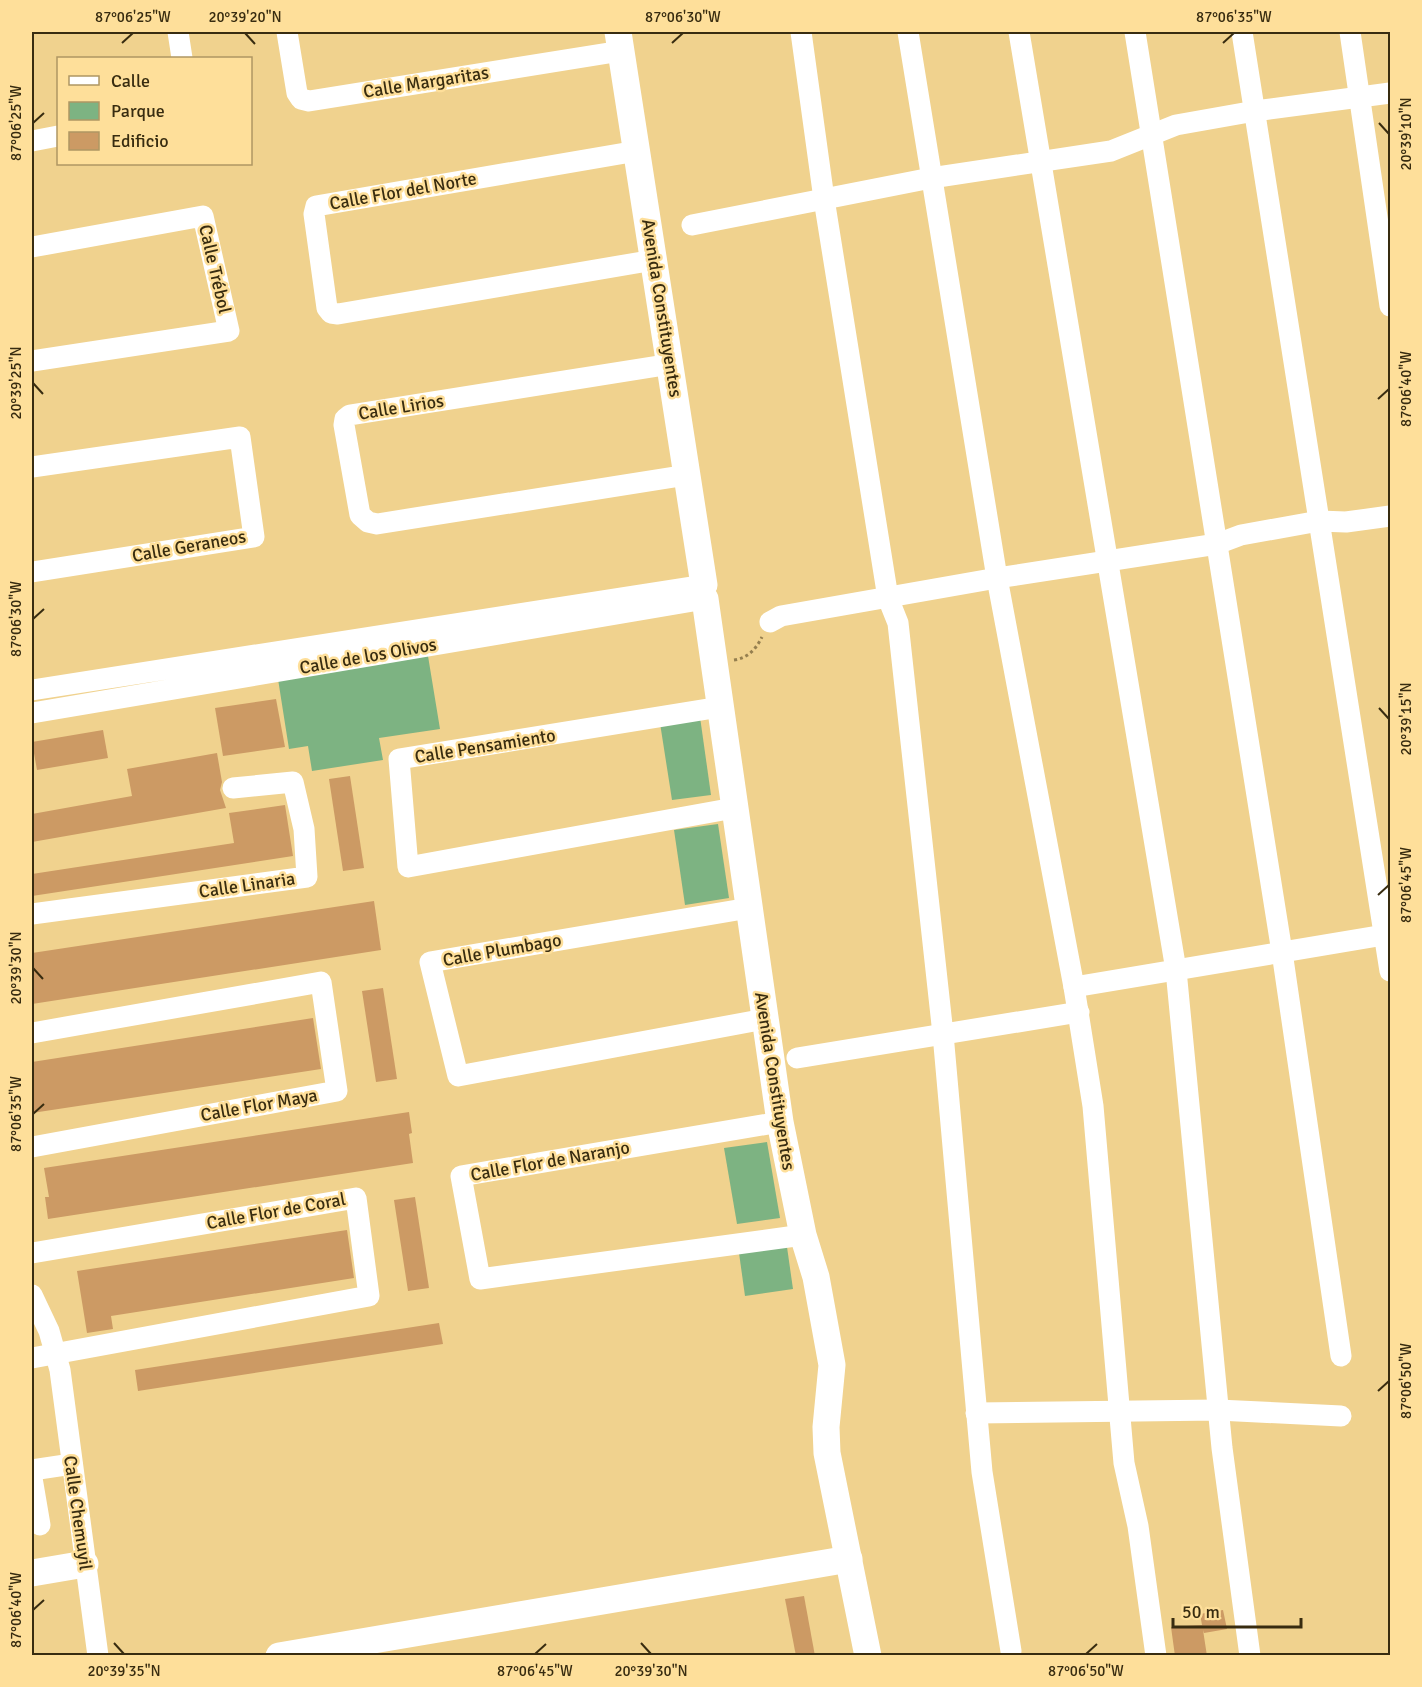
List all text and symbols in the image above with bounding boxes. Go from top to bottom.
text: 87°06'25"W [95,8,171,26]
text: 20°39'20"N [208,8,282,26]
text: 87°06'30"W [645,8,721,26]
text: 87°06'35"W [1196,8,1272,26]
legend [57,57,252,165]
street label: Calle Margaritas [362,61,490,103]
text: Calle [111,70,150,92]
text: 87°06'25"W [7,85,25,161]
text: 20°39'10"N [1397,97,1415,171]
text: Parque [111,100,165,122]
text: Edificio [111,130,169,152]
street label: Calle Flor del Norte [328,167,478,215]
street label: Avenida Constituyentes [637,217,687,399]
street label: Calle Trébol [194,222,236,316]
text: 20°39'25"N [7,346,25,420]
text: 87°06'40"W [1397,351,1415,427]
street label: Calle Lirios [357,389,445,425]
street label: Calle Geraneos [130,525,248,567]
text: 87°06'30"W [7,581,25,657]
street label: Calle de los Olivos [298,633,438,679]
text: 20°39'15"N [1397,682,1415,756]
street label: Calle Pensamiento [413,724,557,768]
text: 87°06'45"W [1397,847,1415,923]
street label: Calle Linaria [198,867,296,903]
street label: Calle Plumbago [441,929,563,971]
text: 20°39'30"N [7,931,25,1005]
street label: Avenida Constituyentes [750,990,800,1172]
text: 87°06'35"W [7,1076,25,1152]
street label: Calle Flor Maya [199,1084,319,1126]
street label: Calle Flor de Naranjo [469,1136,631,1186]
street label: Calle Flor de Coral [205,1188,347,1234]
text: 87°06'50"W [1397,1343,1415,1419]
street label: Calle Chemuyil [59,1454,97,1572]
text: 87°06'40"W [7,1572,25,1648]
scale bar [1173,1591,1300,1629]
text: 50 m [1182,1601,1220,1623]
text: 20°39'35"N [87,1662,161,1680]
text: 87°06'45"W [497,1662,573,1680]
text: 20°39'30"N [614,1662,688,1680]
text: 87°06'50"W [1048,1662,1124,1680]

